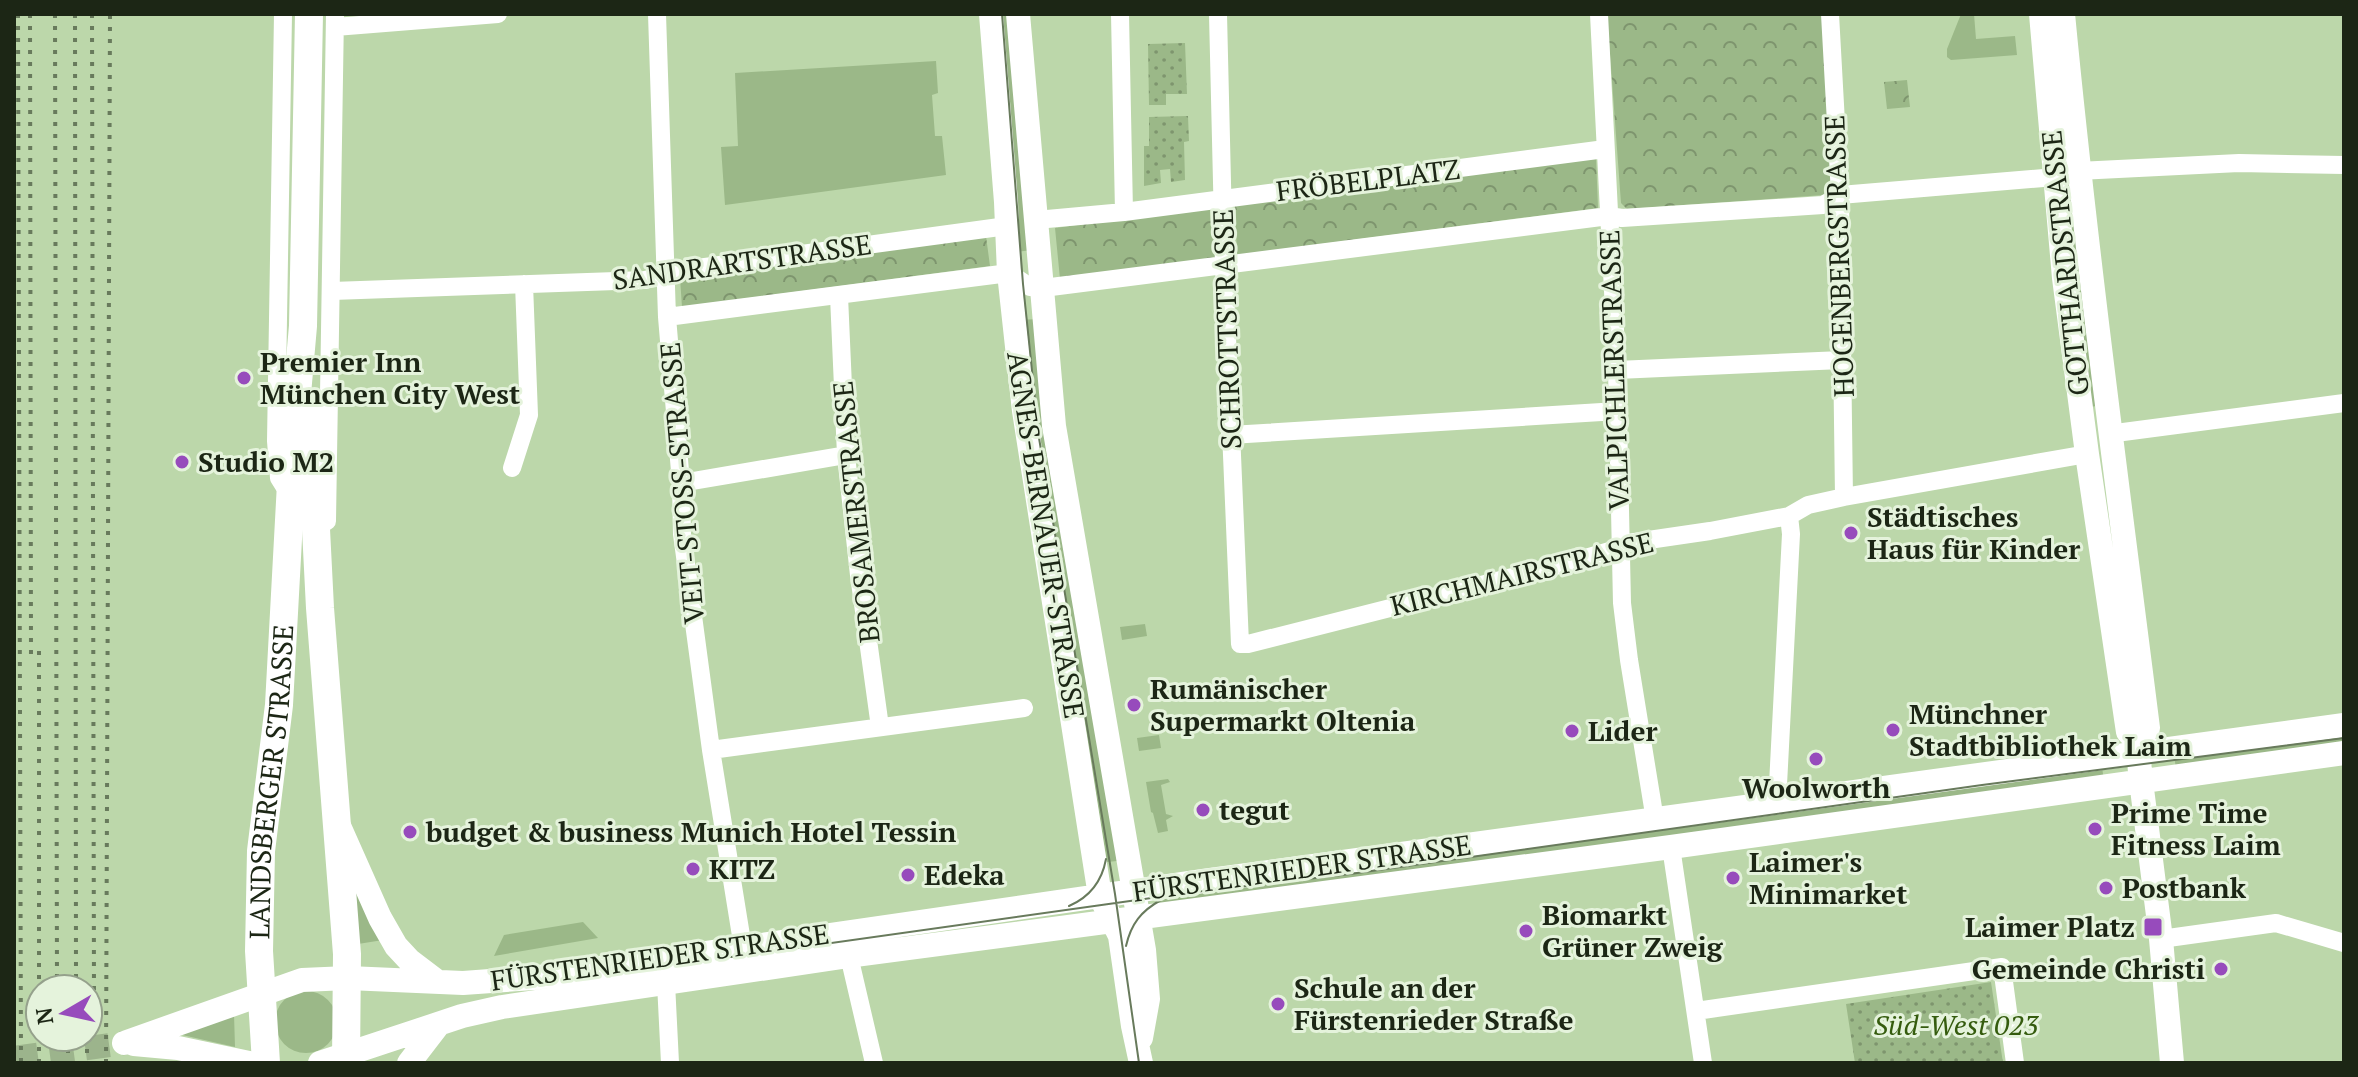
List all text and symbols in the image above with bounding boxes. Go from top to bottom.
street label: HOGENBERGSTRASSE [1815,114,1862,398]
street label: GOTTHARDSTRASSE [2032,128,2097,398]
street label: FRÖBELPLATZ [1274,150,1462,209]
street label: SCHROTTSTRASSE [1204,208,1249,450]
street label: SANDRARTSTRASSE [610,225,874,298]
street label: VALPICHLERSTRASSE [1590,229,1637,511]
street label: VEIT-STOSS-STRASSE [651,341,712,625]
place label: Premier Inn München City West [260,343,520,412]
street label: AGNES-BERNAUER-STRASSE [999,349,1094,721]
marker: Premier Inn München City West [235,369,253,387]
street label: BROSAMERSTRASSE [823,379,888,645]
place label: Studio M2 [198,443,334,480]
marker: Studio M2 [173,453,191,471]
place label: Städtisches Haus für Kinder [1867,498,2080,567]
street label: KIRCHMAIRSTRASSE [1386,523,1657,624]
marker: Städtisches Haus für Kinder [1842,524,1860,542]
street label: LANDSBERGER STRASSE [240,623,301,940]
place label: Rumänischer Supermarkt Oltenia [1150,670,1416,739]
place label: Münchner Stadtbibliothek Laim [1909,695,2192,764]
marker: Rumänischer Supermarkt Oltenia [1125,696,1143,714]
place label: Lider [1588,712,1658,749]
marker: Münchner Stadtbibliothek Laim [1884,721,1902,739]
marker: Lider [1563,722,1581,740]
marker: Woolworth [1807,750,1825,768]
place label: Woolworth [1742,769,1890,806]
place label: tegut [1219,791,1290,828]
place label: Prime Time Fitness Laim [2111,794,2281,863]
marker: tegut [1194,801,1212,819]
place label: budget & business Munich Hotel Tessin [425,813,956,850]
marker: Prime Time Fitness Laim [2086,820,2104,838]
marker: budget & business Munich Hotel Tessin [401,823,419,841]
street label: FÜRSTENRIEDER STRASSE [1130,825,1474,910]
place label: Laimer's Minimarket [1749,843,1907,912]
place label: KITZ [709,850,775,887]
place label: Edeka [924,856,1005,893]
marker: KITZ [684,860,702,878]
marker: Edeka [899,866,917,884]
marker: Laimer's Minimarket [1724,869,1742,887]
place label: Postbank [2122,869,2247,906]
marker: Postbank [2097,879,2115,897]
place label: Biomarkt Grüner Zweig [1542,896,1724,965]
place label: Laimer Platz [1965,908,2135,945]
street label: FÜRSTENRIEDER STRASSE [488,914,832,999]
marker: Laimer Platz [2142,916,2164,938]
marker: Biomarkt Grüner Zweig [1517,922,1535,940]
place label: Gemeinde Christi [1972,950,2205,987]
marker: Gemeinde Christi [2212,960,2230,978]
place label: Schule an der Fürstenrieder Straße [1294,969,1573,1038]
north arrow [24,973,104,1053]
marker: Schule an der Fürstenrieder Straße [1269,995,1287,1013]
text: N [28,1005,59,1027]
park label: Süd-West 023 [1874,1006,2040,1043]

